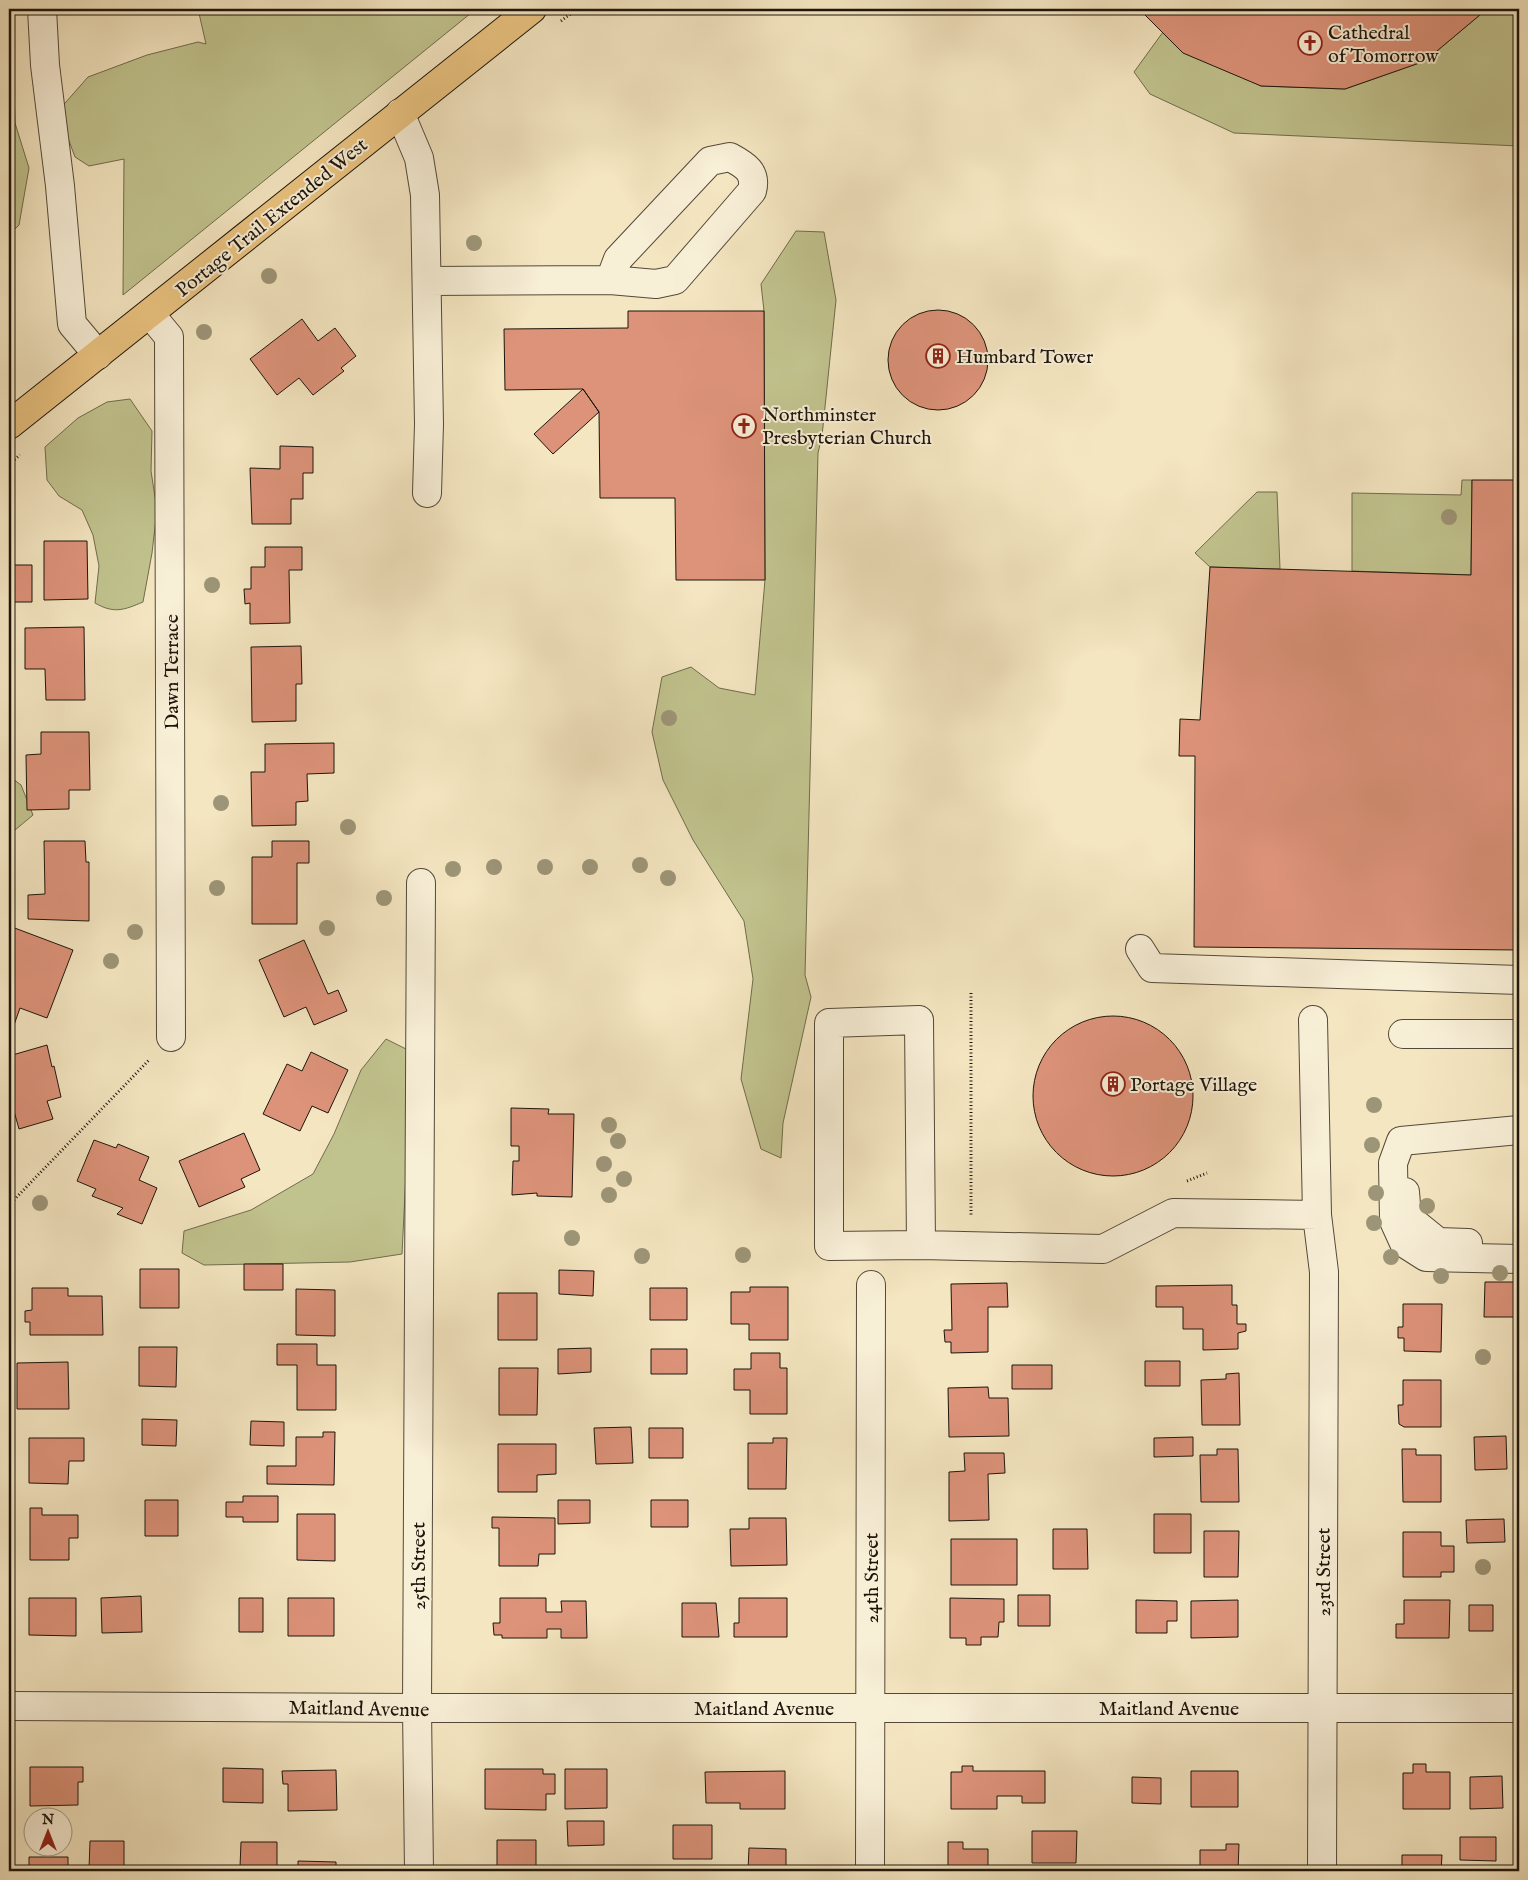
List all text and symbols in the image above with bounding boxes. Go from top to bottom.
place label: Cathedral of Tomorrow [1328,21,1439,69]
church icon: Cathedral of Tomorrow [1297,30,1323,56]
street label: Portage Trail Extended West [171,133,373,303]
building icon: Humbard Tower [925,343,951,369]
place label: Humbard Tower [956,345,1094,370]
place label: Northminster Presbyterian Church [762,403,932,451]
church icon: Northminster Presbyterian Church [731,413,757,439]
street label: Dawn Terrace [160,614,185,730]
building icon: Portage Village [1100,1071,1126,1097]
place label: Portage Village [1130,1073,1257,1098]
street label: 25th Street [407,1522,432,1610]
street label: 23rd Street [1312,1527,1337,1616]
street label: 24th Street [860,1532,885,1623]
street label: Maitland Avenue [289,1696,429,1723]
street label: Maitland Avenue [694,1697,834,1722]
street label: Maitland Avenue [1099,1697,1239,1722]
north arrow [22,1808,72,1858]
text: N [41,1811,54,1829]

